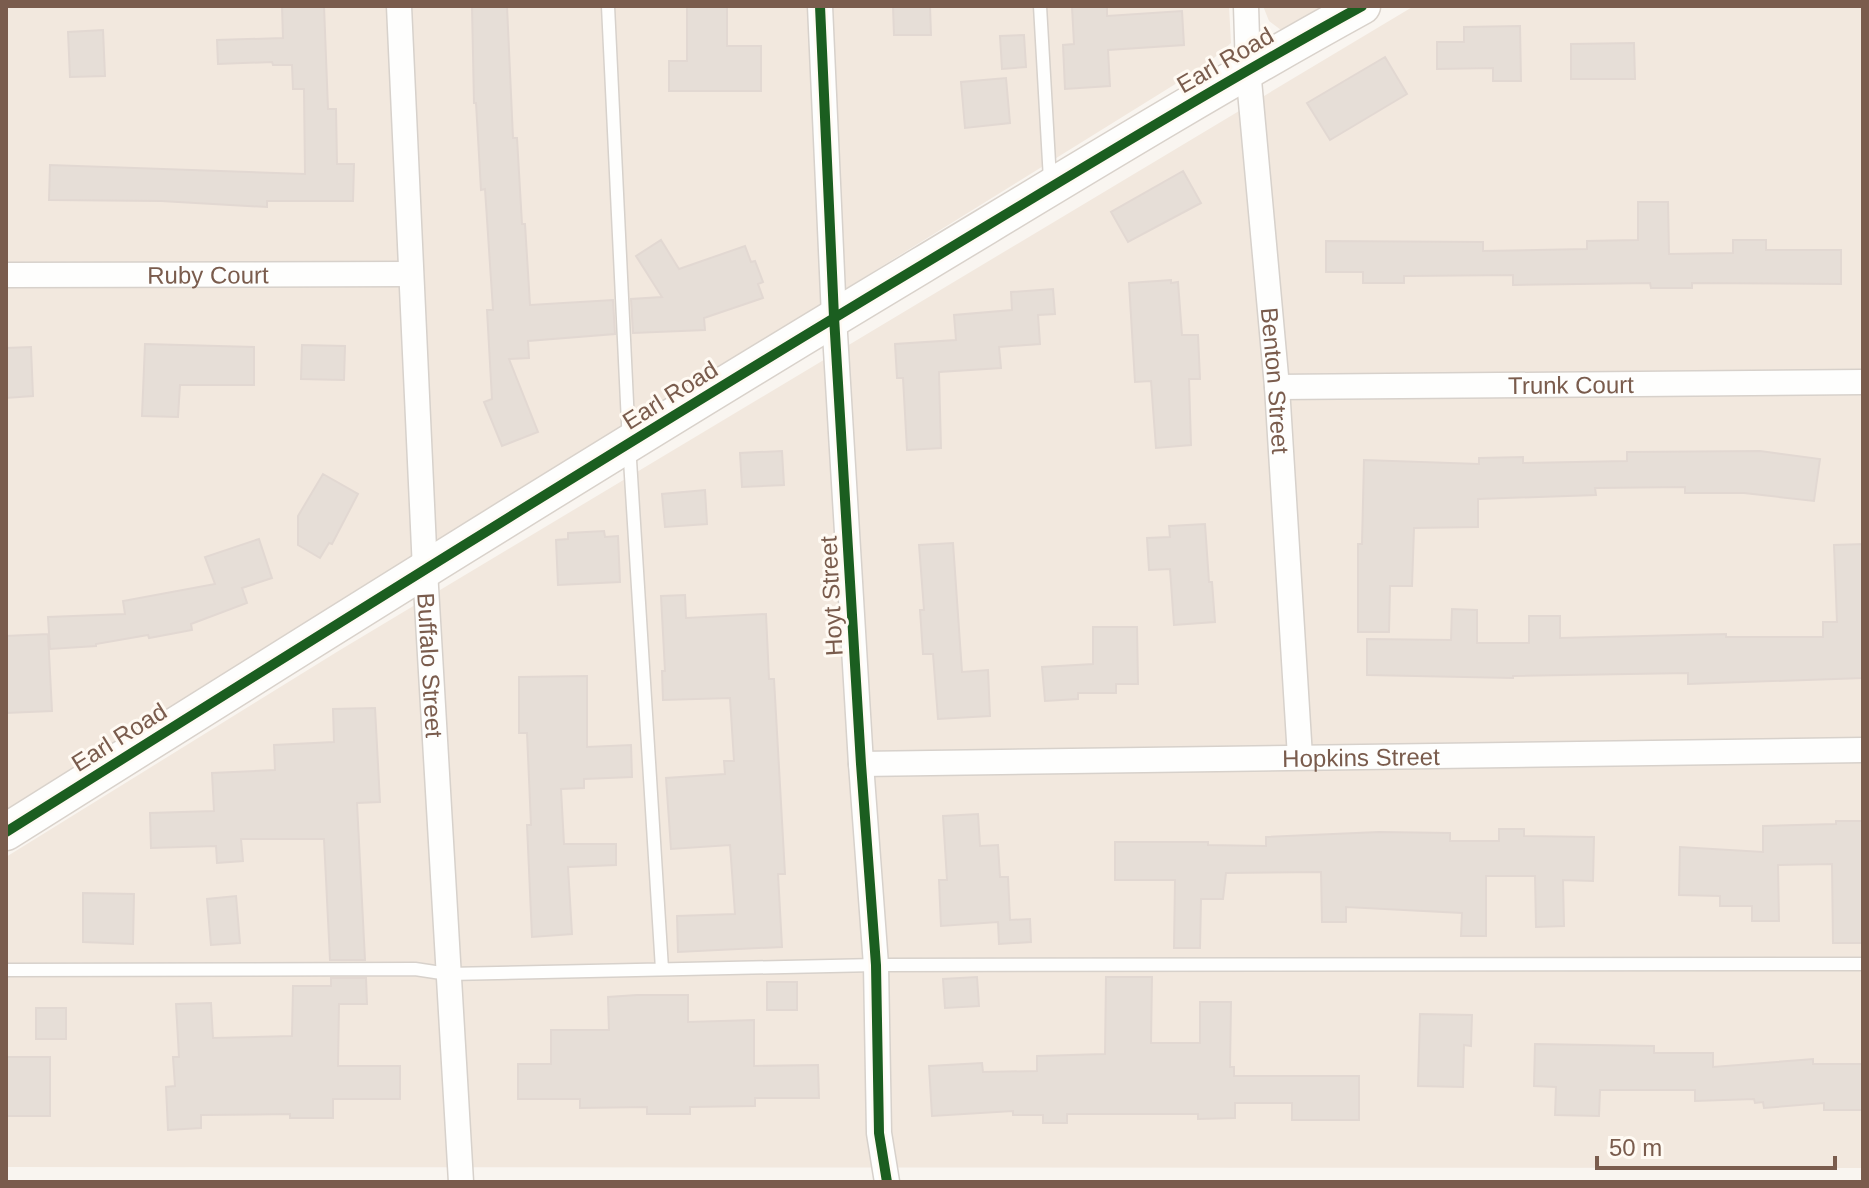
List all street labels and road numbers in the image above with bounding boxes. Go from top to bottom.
street label: Earl Road [1172,22,1278,98]
street label: Ruby Court [147,261,269,288]
street label: Benton Street [1256,306,1295,455]
street label: Earl Road [618,355,722,435]
street label: Trunk Court [1508,370,1634,399]
street label: Hoyt Street [814,535,848,657]
street label: Buffalo Street [413,592,448,739]
street label: Earl Road [67,697,171,777]
street label: Hopkins Street [1282,742,1440,772]

